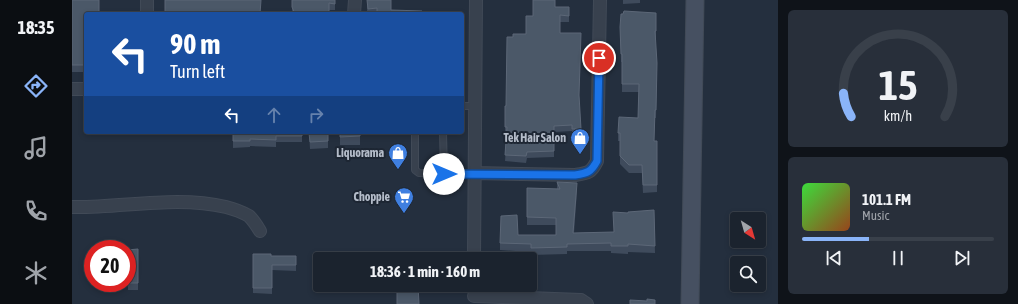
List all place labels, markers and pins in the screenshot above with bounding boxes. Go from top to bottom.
pin [582,41,616,75]
shop icon: Tek Hair Salon [569,127,591,155]
place label: Tek Hair Salon [503,131,566,145]
shop icon: Liquorama [387,142,409,170]
place label: Liquorama [336,146,384,160]
supermarket icon: Choppie [393,186,415,214]
place label: Choppie [354,190,391,204]

